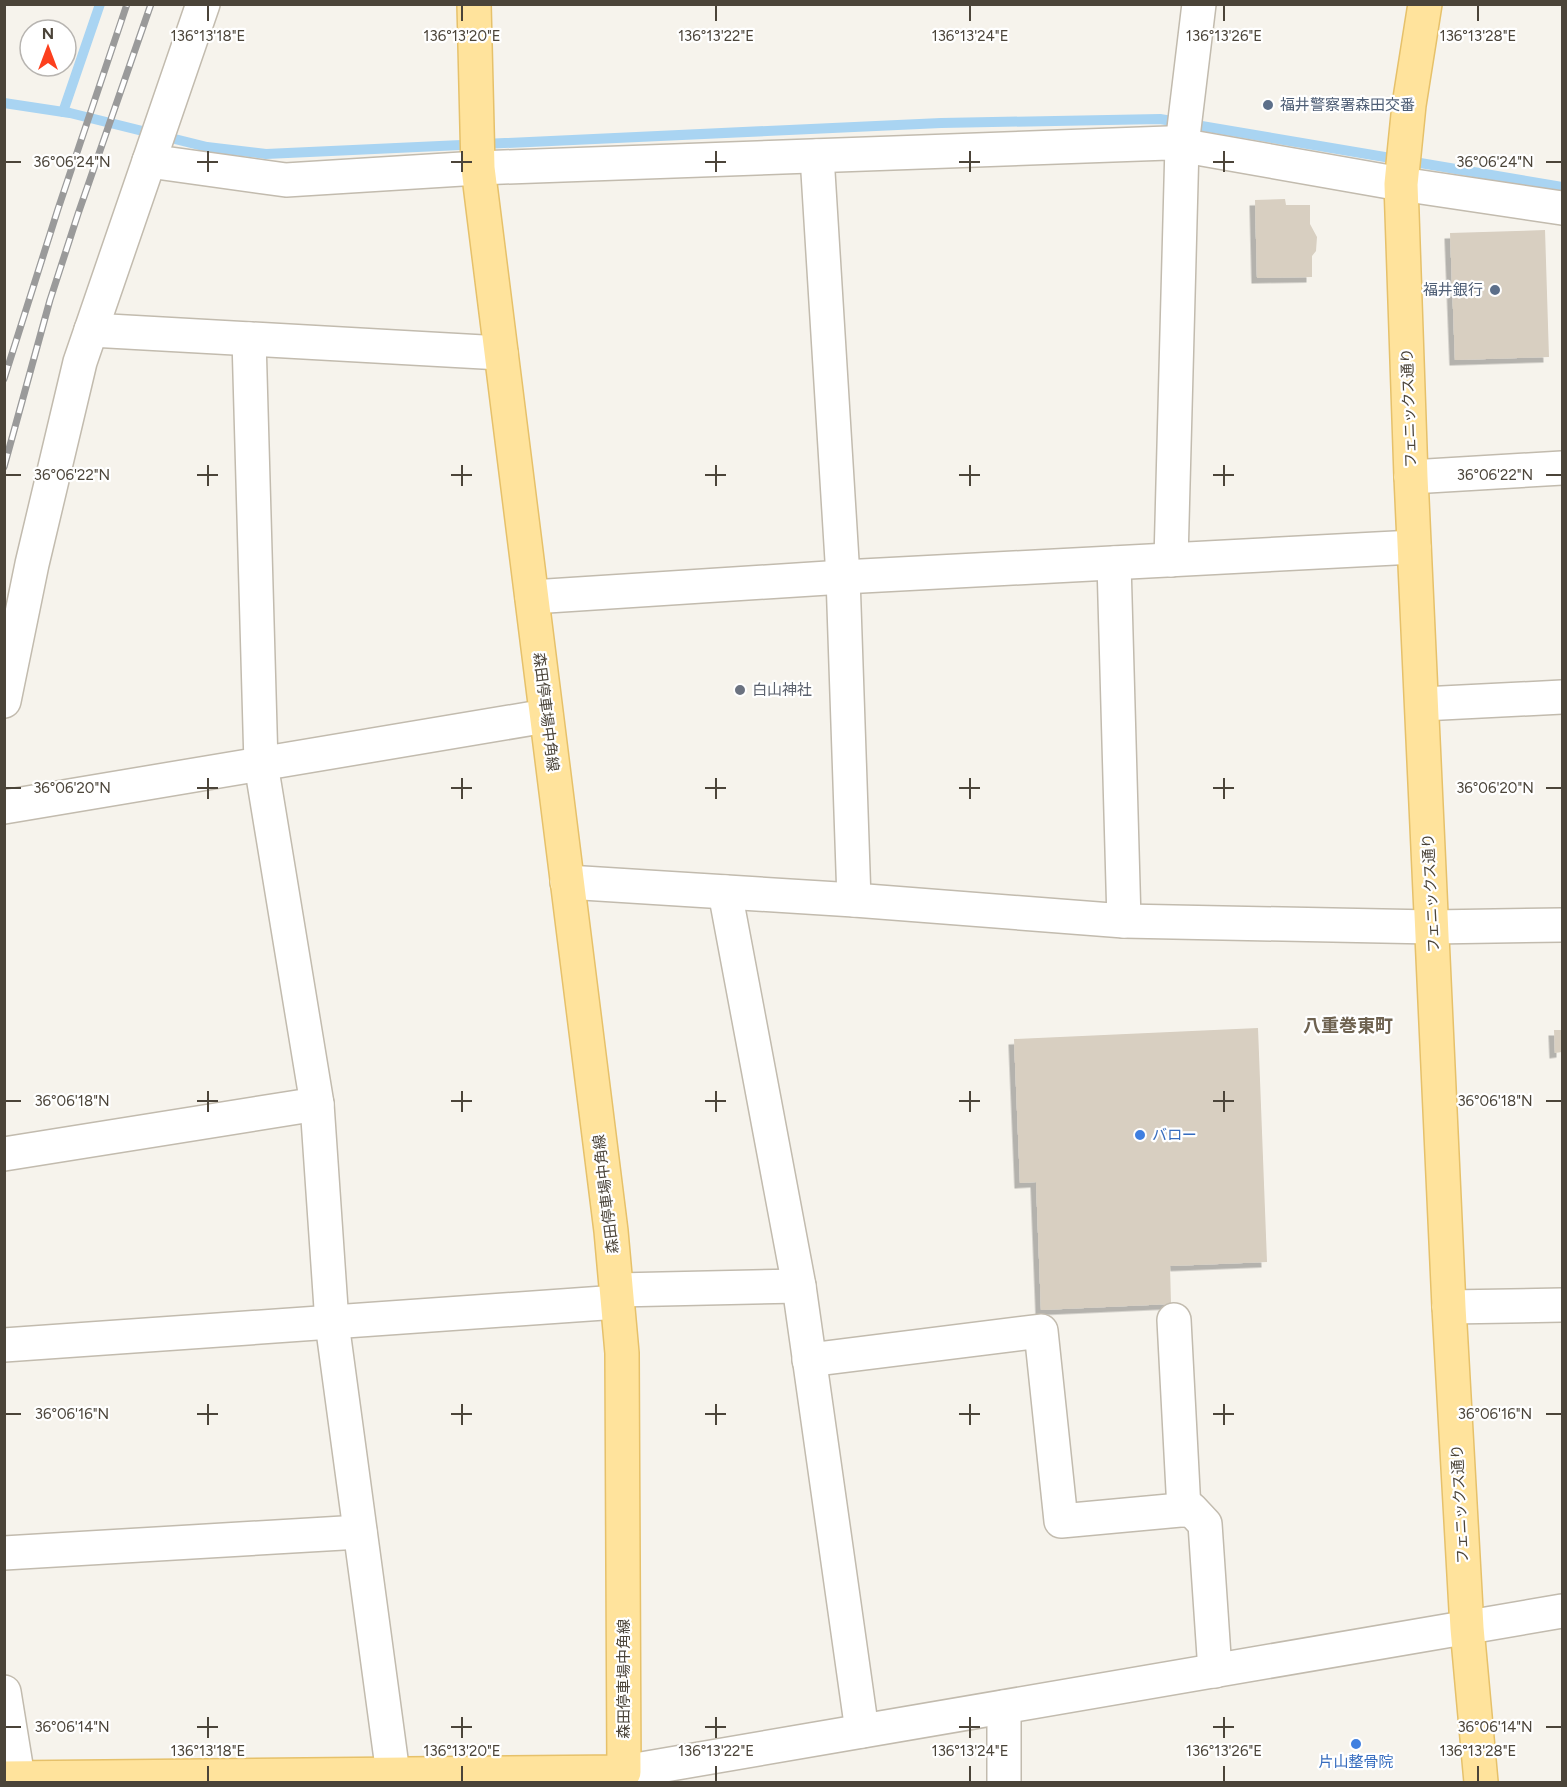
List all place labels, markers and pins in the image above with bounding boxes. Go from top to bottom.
place label: 福井警察署森田交番 [1280,96,1415,114]
marker: 福井警察署森田交番 [1261,98,1275,112]
place label: 福井銀行 [1423,281,1483,299]
marker: 福井銀行 [1488,283,1502,297]
place label: 白山神社 [752,681,812,699]
marker: 白山神社 [733,683,747,697]
place label: バロー [1152,1126,1197,1144]
marker: バロー [1133,1128,1147,1142]
marker: 片山整骨院 [1349,1737,1363,1751]
place label: 片山整骨院 [1318,1753,1394,1771]

